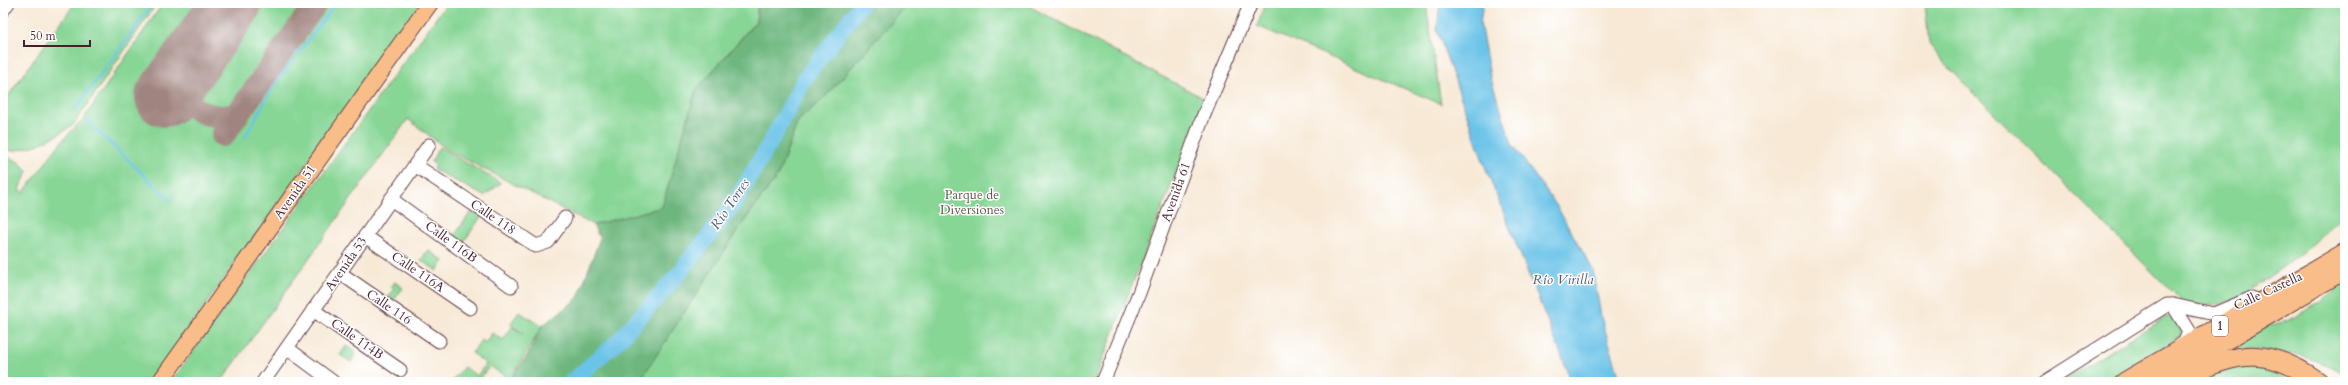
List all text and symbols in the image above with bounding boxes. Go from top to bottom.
scale bar [24,22,90,48]
text: 50 m [30,28,57,44]
street label: Avenida 61 [1157,160,1195,224]
street label: Avenida 51 [270,161,320,223]
water label: Río Torres [706,174,754,233]
park label: Parque de Diversiones [940,186,1004,219]
street label: Calle 118 [467,195,519,239]
street label: Calle 116B [421,217,481,267]
street label: Avenida 53 [321,233,371,295]
street label: Calle 116A [388,248,449,297]
street label: Calle Castella [2231,267,2306,315]
water label: Río Virilla [1532,270,1594,289]
street label: Calle 116 [363,285,416,329]
street label: Calle 114B [327,314,387,364]
road number: 1 [2212,316,2228,336]

